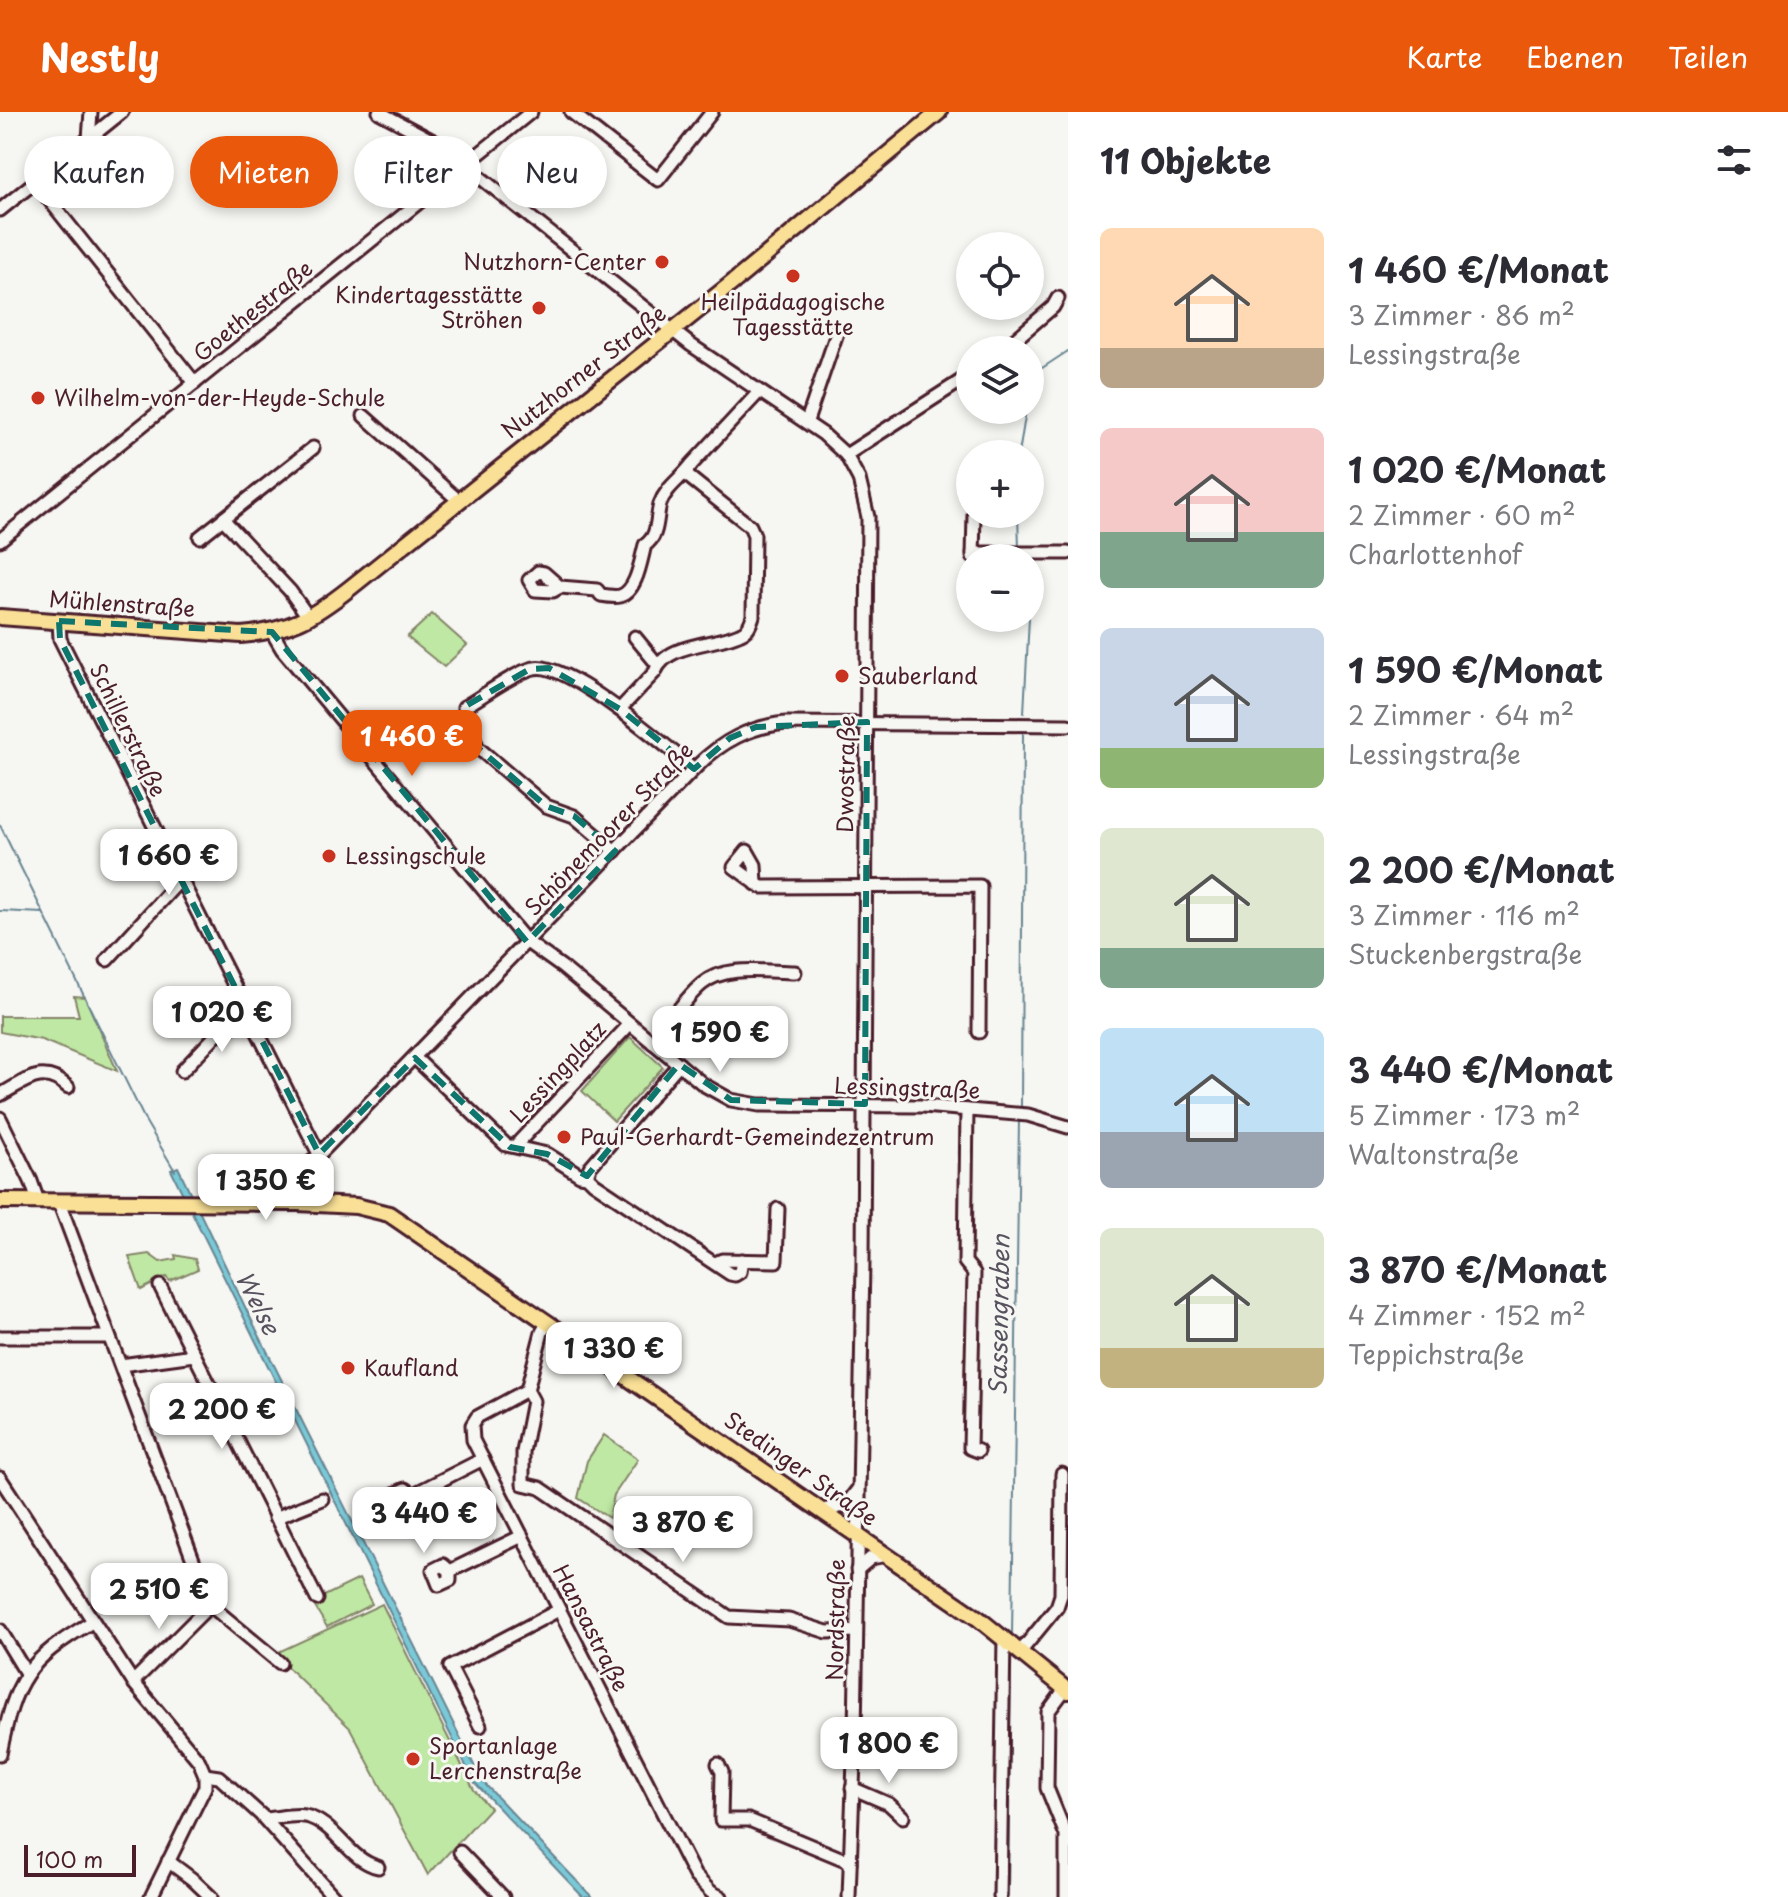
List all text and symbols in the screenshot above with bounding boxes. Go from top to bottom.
text: Nestly [40,28,160,85]
text: Karte [1407,35,1482,78]
text: Ebenen [1526,35,1624,78]
text: Teilen [1668,35,1748,78]
text: 11 Objekte [1100,134,1271,186]
chip: Kaufen [24,136,174,208]
chip: Mieten [190,136,338,208]
chip: Filter [354,136,481,208]
chip: Neu [497,136,607,208]
icon: filters [1712,138,1756,182]
map controls [956,232,1044,632]
button: locate [956,232,1044,320]
text: 1 460 €/Monat [1348,243,1609,295]
place label: Nutzhorn-Center [463,244,647,277]
street label: Goethestraße [185,251,319,368]
marker: Nutzhorn-Center [653,253,671,271]
icon: home [1164,260,1260,356]
marker: Heilpädagogische Tagesstätte [784,267,802,285]
place label: Kindertagesstätte Ströhen [335,277,523,335]
place label: Heilpädagogische Tagesstätte [701,284,885,342]
text: 3 Zimmer · 86 m² [1348,295,1575,334]
street label: Nutzhorner Straße [494,296,672,446]
marker: Kindertagesstätte Ströhen [530,299,548,317]
text: Lessingstraße [1348,334,1521,373]
button: layers [956,336,1044,424]
place label: Wilhelm-von-der-Heyde-Schule [54,380,385,413]
marker: Wilhelm-von-der-Heyde-Schule [29,389,47,407]
button: + [956,440,1044,528]
text: 1 020 €/Monat [1348,443,1606,495]
icon: home [1164,460,1260,556]
text: 2 Zimmer · 60 m² [1348,495,1576,534]
text: Charlottenhof [1348,534,1522,573]
button: − [956,544,1044,632]
street label: Mühlenstraße [48,581,196,624]
text: 1 590 €/Monat [1348,643,1603,695]
street label: Schillerstraße [83,657,176,802]
place label: Sauberland [858,658,978,691]
icon: home [1164,660,1260,756]
marker: Sauberland [833,667,851,685]
text: 2 Zimmer · 64 m² [1348,695,1574,734]
pin: 1 460 € [338,710,486,778]
street label: Dwostraße [827,715,862,833]
text: 1 460 € [360,716,464,755]
street label: Schönemoorer Straße [516,733,700,922]
text: Lessingstraße [1348,734,1521,773]
pin: 1 660 € [95,829,243,897]
text: 1 660 € [118,835,220,874]
place label: Lessingschule [345,838,486,871]
text: 2 200 €/Monat [1348,843,1615,895]
marker: Lessingschule [320,847,338,865]
icon: home [1164,860,1260,956]
text: 3 Zimmer · 116 m² [1348,895,1580,934]
text: Stuckenbergstraße [1348,934,1582,973]
pin: 1 020 € [148,986,296,1054]
text: 1 020 € [171,992,273,1031]
pin: 1 590 € [646,1006,794,1074]
text: 1 590 € [670,1012,770,1051]
street label: Lessingplatz [501,1013,613,1129]
text: 3 440 €/Monat [1348,1043,1613,1095]
icon: home [1164,1060,1260,1156]
street label: Lessingstraße [833,1067,981,1106]
text: 5 Zimmer · 173 m² [1348,1095,1580,1134]
place label: Paul-Gerhardt-Gemeindezentrum [580,1119,935,1152]
marker: Paul-Gerhardt-Gemeindezentrum [555,1128,573,1146]
text: Waltonstraße [1348,1134,1519,1173]
pin: 1 350 € [192,1154,340,1222]
text: 1 350 € [216,1160,316,1199]
water label: Sassengraben [979,1233,1017,1396]
text: 3 870 €/Monat [1348,1243,1607,1295]
icon: home [1164,1260,1260,1356]
water label: Welse [228,1264,290,1341]
text: 4 Zimmer · 152 m² [1348,1295,1586,1334]
pin: 1 330 € [540,1322,688,1390]
text: 1 330 € [564,1328,664,1367]
text: Teppichstraße [1348,1334,1524,1373]
place label: Kaufland [364,1350,458,1383]
marker: Kaufland [339,1359,357,1377]
pin: 2 200 € [148,1383,296,1451]
text: 2 200 € [168,1389,276,1428]
street label: Stedinger Straße [719,1403,885,1533]
pin: 3 440 € [350,1487,498,1555]
text: 3 440 € [370,1493,478,1532]
pin: 3 870 € [609,1496,757,1564]
text: 3 870 € [632,1502,734,1541]
street label: Hansastraße [546,1558,639,1697]
street label: Nordstraße [817,1559,852,1681]
pin: 2 510 € [85,1563,233,1631]
text: 2 510 € [109,1569,209,1608]
pin: 1 800 € [815,1717,963,1785]
text: 1 800 € [838,1723,940,1762]
place label: Sportanlage Lerchenstraße [429,1728,582,1786]
marker: Sportanlage Lerchenstraße [404,1750,422,1768]
scale bar [24,1841,136,1877]
text: 100 m [36,1842,103,1875]

